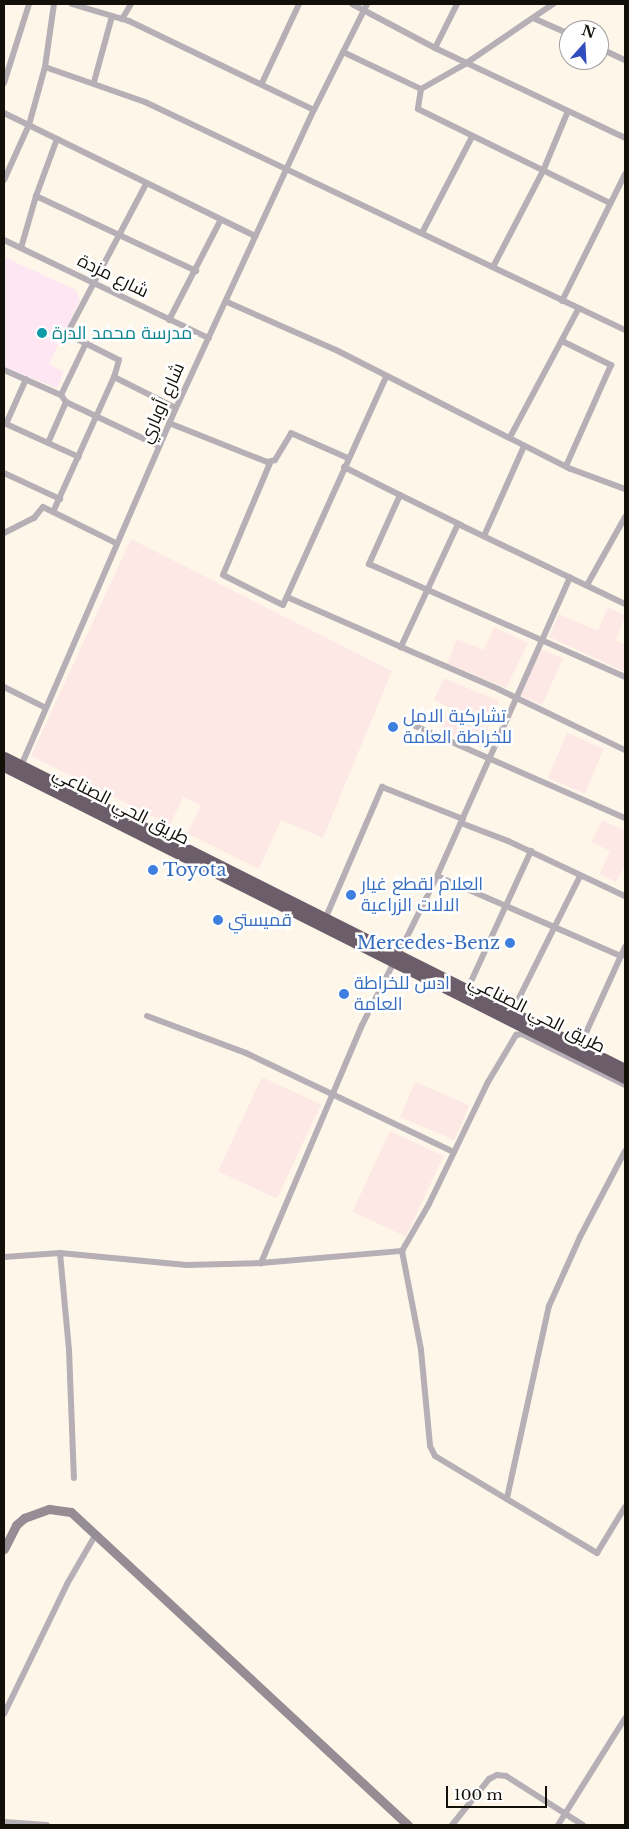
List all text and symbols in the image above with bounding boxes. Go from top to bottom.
north arrow [559,20,609,70]
text: N [579,21,598,42]
street label: شارع مزدة [74,250,152,302]
place label: مدرسة محمد الدرة [52,322,192,344]
marker: مدرسة محمد الدرة [36,327,48,339]
street label: شارع أوباري [135,359,189,447]
place label: تشاركية الامل للخراطة العامة [403,706,512,749]
marker: تشاركية الامل للخراطة العامة [387,721,399,733]
street label: طريق الحي الصناعي [49,762,193,850]
place label: Toyota [163,859,227,881]
marker: Toyota [147,864,159,876]
place label: العلام لقطع غيار الالات الزراعية [361,874,483,916]
marker: العلام لقطع غيار الالات الزراعية [345,889,357,901]
place label: قميستي [228,909,292,931]
marker: قميستي [212,914,224,926]
place label: Mercedes-Benz [357,932,500,954]
marker: Mercedes-Benz [504,937,516,949]
street label: طريق الحي الصناعي [465,970,609,1058]
place label: ادس للخراطة العامة [354,973,450,1016]
marker: ادس للخراطة العامة [338,988,350,1000]
scale bar [449,1776,550,1808]
text: 100 m [454,1785,503,1804]

